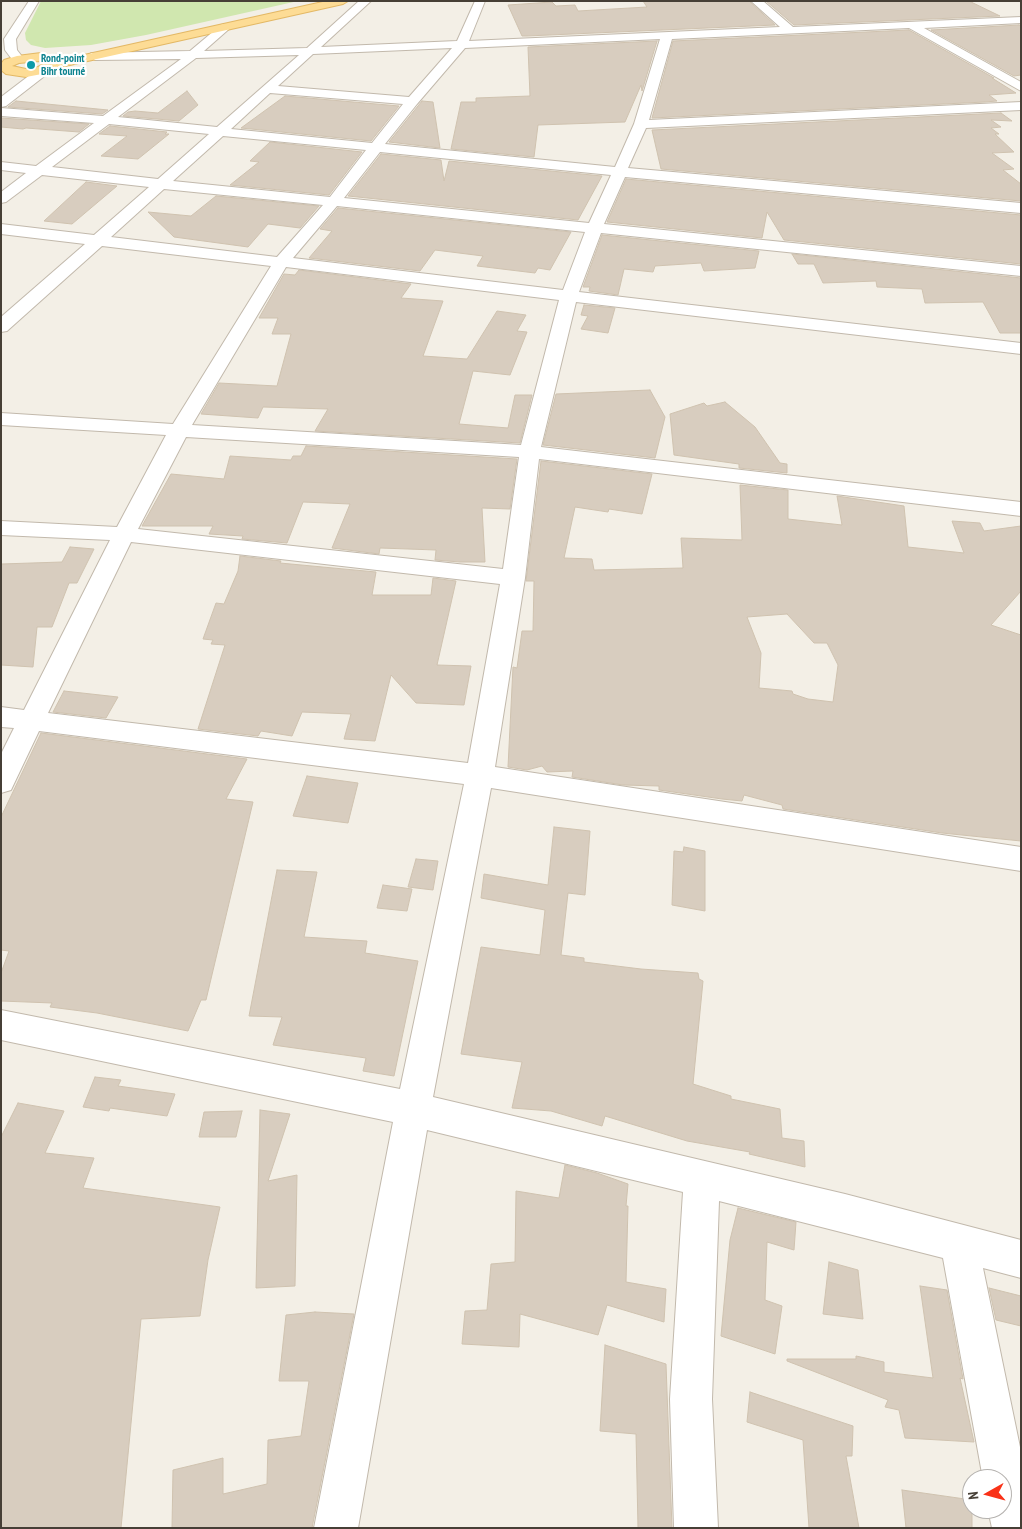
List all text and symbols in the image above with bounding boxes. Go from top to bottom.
place label: Rond-point Bihr tourné [41,52,85,78]
marker: Rond-point Bihr tourné [25,59,37,71]
north arrow [962,1469,1012,1519]
text: N [964,1491,982,1501]

